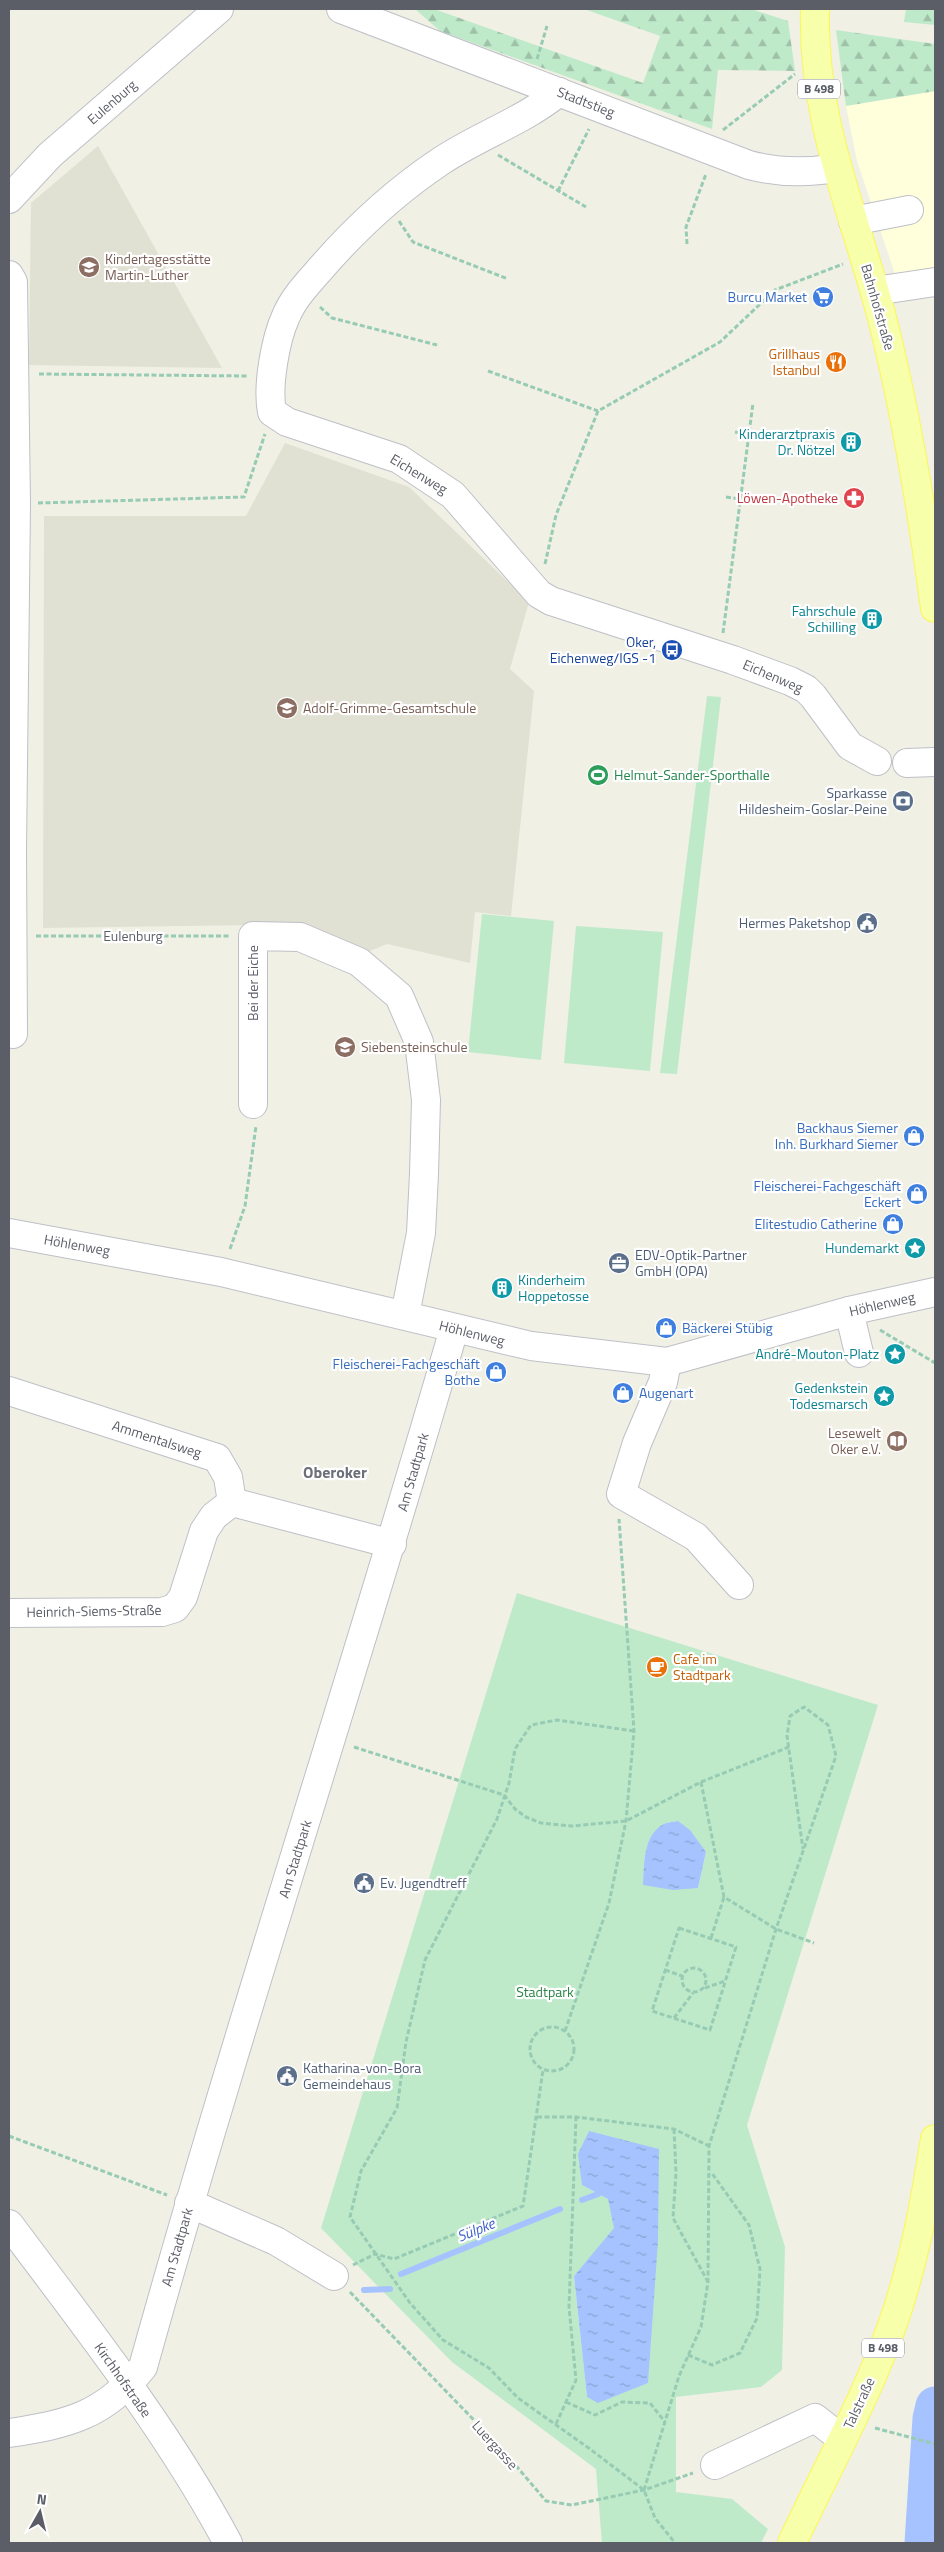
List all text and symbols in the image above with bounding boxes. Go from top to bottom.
street label: Eulenburg [82,74,141,129]
road number: B 498 [798,80,840,98]
street label: Stadtstieg [554,81,618,122]
place label: Kindertagesstätte Martin-Luther [105,248,211,285]
school or university icon: Kindertagesstätte Martin-Luther [77,255,101,279]
street label: Bahnhofstraße [856,261,901,352]
supermarket icon: Burcu Market [811,285,835,309]
place label: Burcu Market [728,286,807,307]
place label: Grillhaus Istanbul [769,343,820,380]
restaurant icon: Grillhaus Istanbul [824,350,848,374]
place label: Kinderarztpraxis Dr. Nötzel [739,423,835,460]
building icon: Kinderarztpraxis Dr. Nötzel [839,430,863,454]
street label: Eichenweg [387,448,452,499]
pharmacy icon: Löwen-Apotheke [842,486,866,510]
place label: Löwen-Apotheke [737,487,838,508]
place label: Fahrschule Schilling [792,600,856,637]
building icon: Fahrschule Schilling [860,607,884,631]
place label: Oker, Eichenweg/IGS -1 [550,631,656,668]
bus stop icon: Oker, Eichenweg/IGS -1 [660,638,684,662]
street label: Eichenweg [740,653,807,698]
school or university icon: Adolf-Grimme-Gesamtschule [275,696,299,720]
place label: Adolf-Grimme-Gesamtschule [303,697,476,718]
sports icon: Helmut-Sander-Sporthalle [586,763,610,787]
place label: Helmut-Sander-Sporthalle [614,764,770,785]
place label: Sparkasse Hildesheim-Goslar-Peine [739,782,887,819]
bank icon: Sparkasse Hildesheim-Goslar-Peine [891,789,915,813]
public building icon: Hermes Paketshop [855,911,879,935]
place label: Hermes Paketshop [739,912,851,933]
street label: Eulenburg [103,925,163,946]
street label: Bei der Eiche [242,945,263,1021]
school or university icon: Siebensteinschule [333,1035,357,1059]
place label: Siebensteinschule [361,1036,468,1057]
place label: Backhaus Siemer Inh. Burkhard Siemer [775,1117,898,1154]
shop icon: Backhaus Siemer Inh. Burkhard Siemer [902,1124,926,1148]
place label: Fleischerei-Fachgeschäft Eckert [754,1175,901,1212]
shop icon: Fleischerei-Fachgeschäft Eckert [905,1182,929,1206]
shop icon: Elitestudio Catherine [881,1212,905,1236]
place label: Elitestudio Catherine [755,1213,877,1234]
street label: Höhlenweg [42,1228,112,1261]
place icon: Hundemarkt [903,1236,927,1260]
place label: Hundemarkt [825,1237,899,1258]
place label: EDV-Optik-Partner GmbH (OPA) [635,1244,747,1281]
office icon: EDV-Optik-Partner GmbH (OPA) [607,1251,631,1275]
place label: Kinderheim Hoppetosse [518,1269,589,1306]
building icon: Kinderheim Hoppetosse [490,1276,514,1300]
street label: Höhlenweg [847,1286,917,1321]
street label: Höhlenweg [437,1314,507,1351]
shop icon: Bäckerei Stübig [654,1316,678,1340]
place label: Bäckerei Stübig [682,1317,773,1338]
place icon: André-Mouton-Platz [883,1342,907,1366]
place label: André-Mouton-Platz [756,1343,879,1364]
place label: Fleischerei-Fachgeschäft Bothe [333,1353,480,1390]
shop icon: Fleischerei-Fachgeschäft Bothe [484,1360,508,1384]
place label: Gedenkstein Todesmarsch [790,1377,868,1414]
shop icon: Augenart [611,1381,635,1405]
place label: Augenart [639,1382,693,1403]
place icon: Gedenkstein Todesmarsch [872,1384,896,1408]
street label: Ammentalsweg [110,1414,205,1463]
place label: Lesewelt Oker e.V. [828,1422,881,1459]
library icon: Lesewelt Oker e.V. [885,1429,909,1453]
street label: Am Stadtpark [391,1430,434,1514]
district label: Oberoker [303,1460,367,1484]
street label: Heinrich-Siems-Straße [26,1599,162,1622]
place label: Cafe im Stadtpark [673,1648,731,1685]
cafe icon: Cafe im Stadtpark [645,1655,669,1679]
street label: Am Stadtpark [273,1817,316,1901]
public building icon: Ev. Jugendtreff [352,1871,376,1895]
place label: Ev. Jugendtreff [380,1872,467,1893]
park label: Stadtpark [516,1981,574,2002]
place label: Katharina-von-Bora Gemeindehaus [303,2057,421,2094]
public building icon: Katharina-von-Bora Gemeindehaus [275,2064,299,2088]
street label: Am Stadtpark [155,2205,198,2289]
water label: Sülpke [453,2211,499,2248]
street label: Kirchhofstraße [90,2338,157,2421]
road number: B 498 [862,2338,904,2358]
street label: Talstraße [837,2374,880,2432]
street label: Luergasse [467,2415,523,2474]
north arrow [15,2487,65,2537]
text: N [36,2488,48,2510]

